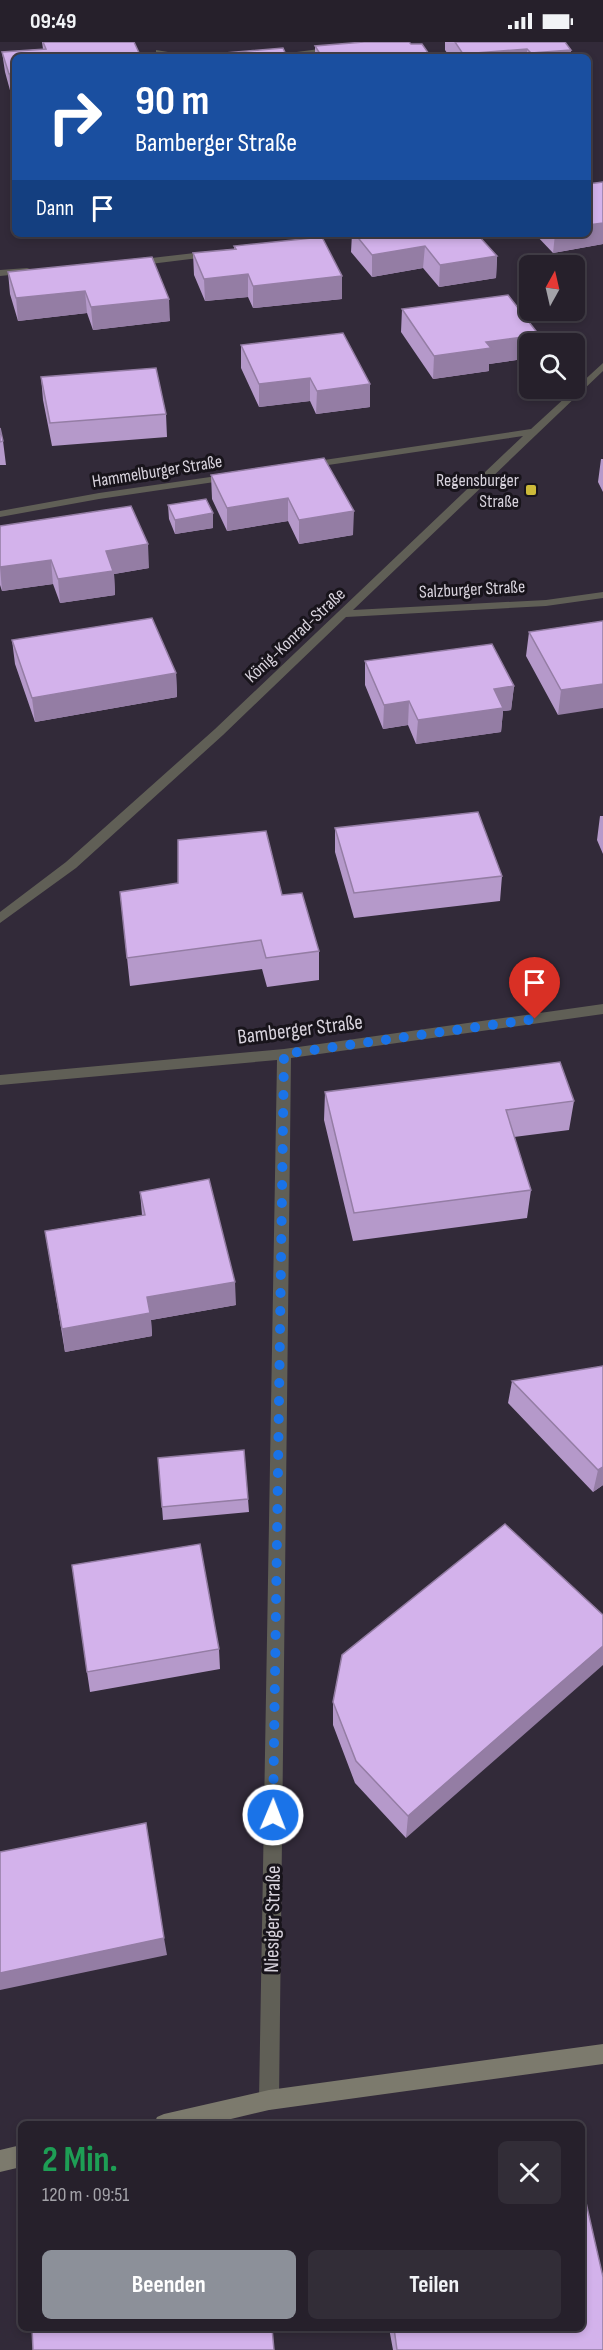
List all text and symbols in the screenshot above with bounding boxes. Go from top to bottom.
text: 09:49 [30,8,77,35]
text: 90 m [135,76,209,127]
icon: right [36,78,114,156]
text: Bamberger Straße [135,127,297,159]
icon: arrive [86,192,119,225]
text: Dann [36,195,74,222]
north arrow [519,255,585,321]
map controls [519,255,585,399]
button: search [519,333,585,399]
street label: Hammelburger Straße [90,451,224,492]
place label: Regensburger Straße [436,470,519,512]
marker: Regensburger Straße [524,483,538,497]
street label: Salzburger Straße [418,576,526,603]
street label: König-Konrad-Straße [241,584,350,687]
pin [509,957,560,1019]
icon: arrive [518,966,551,999]
street label: Bamberger Straße [236,1009,364,1050]
position arrow [241,1783,305,1847]
street label: Niesiger Straße [259,1865,286,1973]
text: 2 Min. [42,2139,118,2182]
button: close [498,2141,561,2204]
text: 120 m · 09:51 [42,2183,129,2207]
button: Beenden [42,2250,296,2319]
button: Teilen [308,2250,561,2319]

